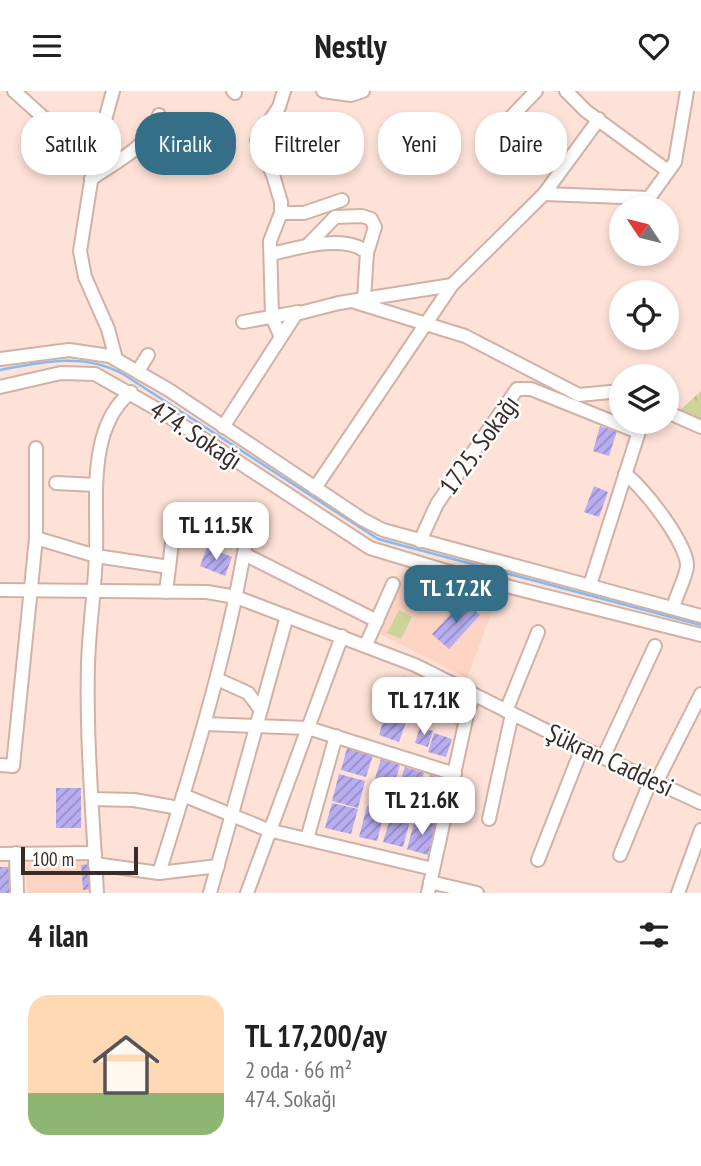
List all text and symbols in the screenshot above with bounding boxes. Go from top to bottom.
text: Nestly [314,25,387,67]
icon: menu [28,27,66,65]
icon: heart [635,27,673,65]
chip: Satılık [21,112,121,175]
chip: Kiralık [135,112,236,175]
chip: Filtreler [250,112,364,175]
chip: Yeni [378,112,461,175]
chip: Daire [475,112,567,175]
north arrow [609,196,679,266]
map controls [609,196,679,434]
button: locate [609,280,679,350]
button: layers [609,364,679,434]
street label: 1725. Sokağı [431,389,526,501]
street label: 474. Sokağı [144,393,249,477]
pin: TL 11.5K [144,503,288,562]
text: TL 11.5K [179,510,253,539]
pin: TL 17.2K [384,566,528,625]
text: TL 17.2K [420,573,492,602]
pin: TL 17.1K [352,677,496,737]
text: TL 17.1K [388,685,460,714]
street label: Şükran Caddesi [541,716,679,803]
pin: TL 21.6K [350,777,494,837]
text: TL 21.6K [385,785,459,814]
scale bar [21,844,138,876]
text: 100 m [32,847,74,871]
text: 4 ilan [28,916,88,955]
icon: filters [635,916,673,954]
text: TL 17,200/ay [245,1016,387,1055]
icon: home [84,1023,168,1107]
text: 2 oda · 66 m² [245,1055,352,1084]
text: 474. Sokağı [245,1084,336,1113]

